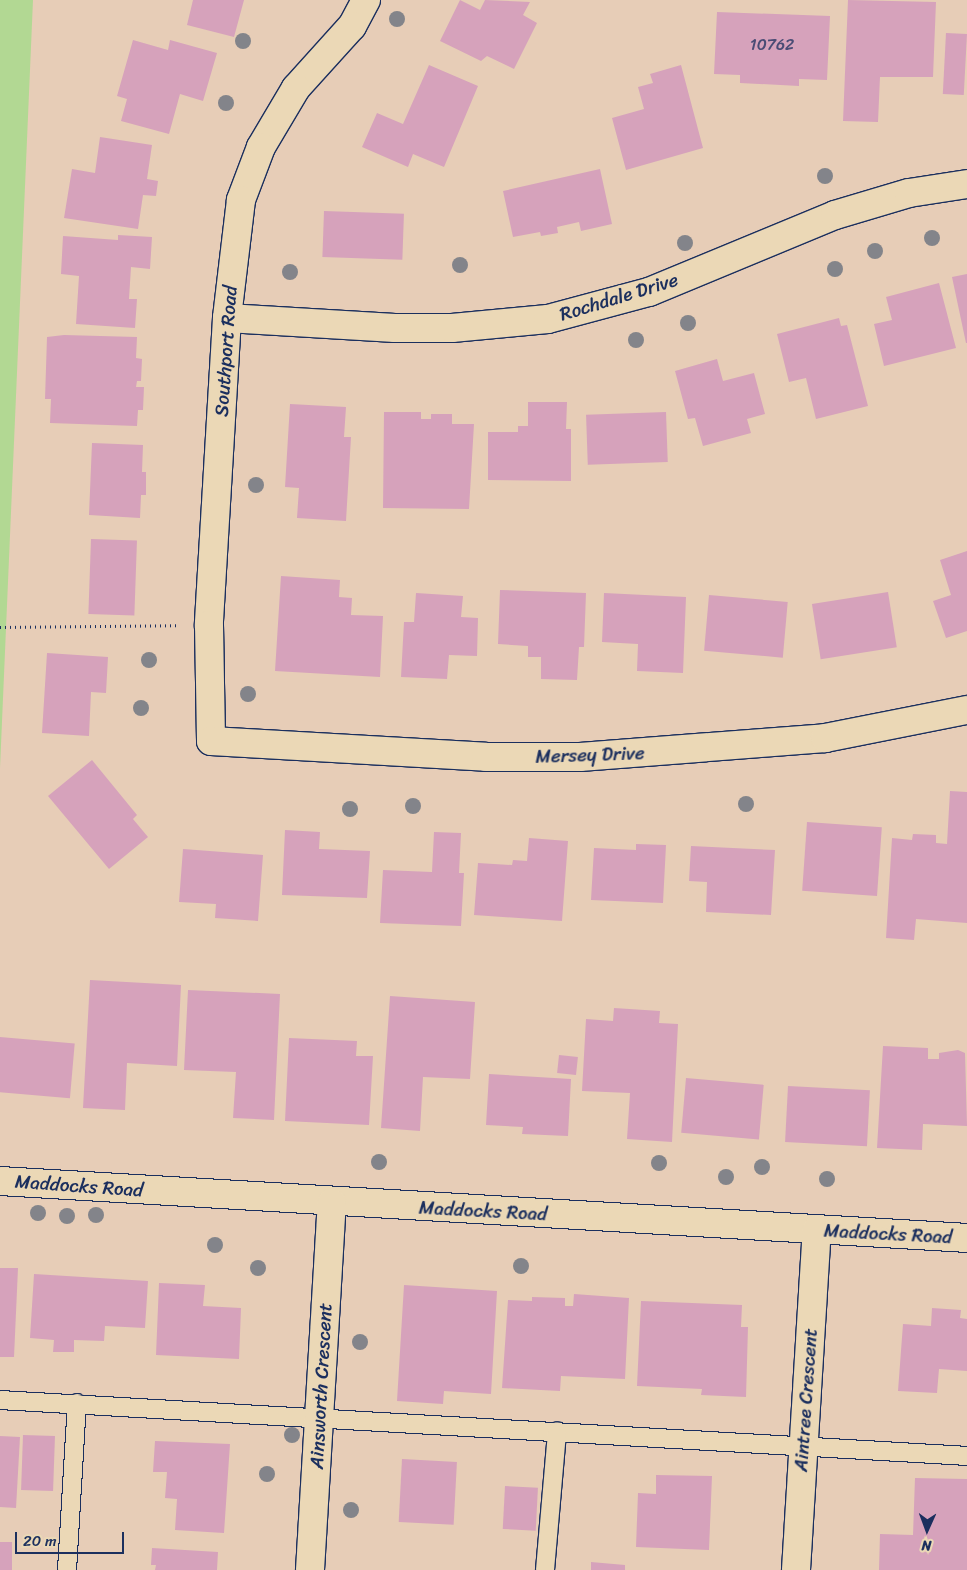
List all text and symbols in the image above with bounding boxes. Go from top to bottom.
house number: 10762 [750,35,794,55]
street label: Rochdale Drive [557,268,681,326]
street label: Southport Road [210,285,242,417]
street label: Mersey Drive [535,742,645,768]
street label: Maddocks Road [14,1170,144,1202]
street label: Maddocks Road [418,1196,548,1226]
street label: Maddocks Road [823,1219,953,1249]
street label: Ainsworth Crescent [305,1302,337,1470]
street label: Aintree Crescent [790,1327,822,1473]
north arrow [902,1505,952,1555]
scale bar [18,1522,126,1554]
text: 20 m [23,1528,57,1554]
text: N [921,1533,932,1558]

